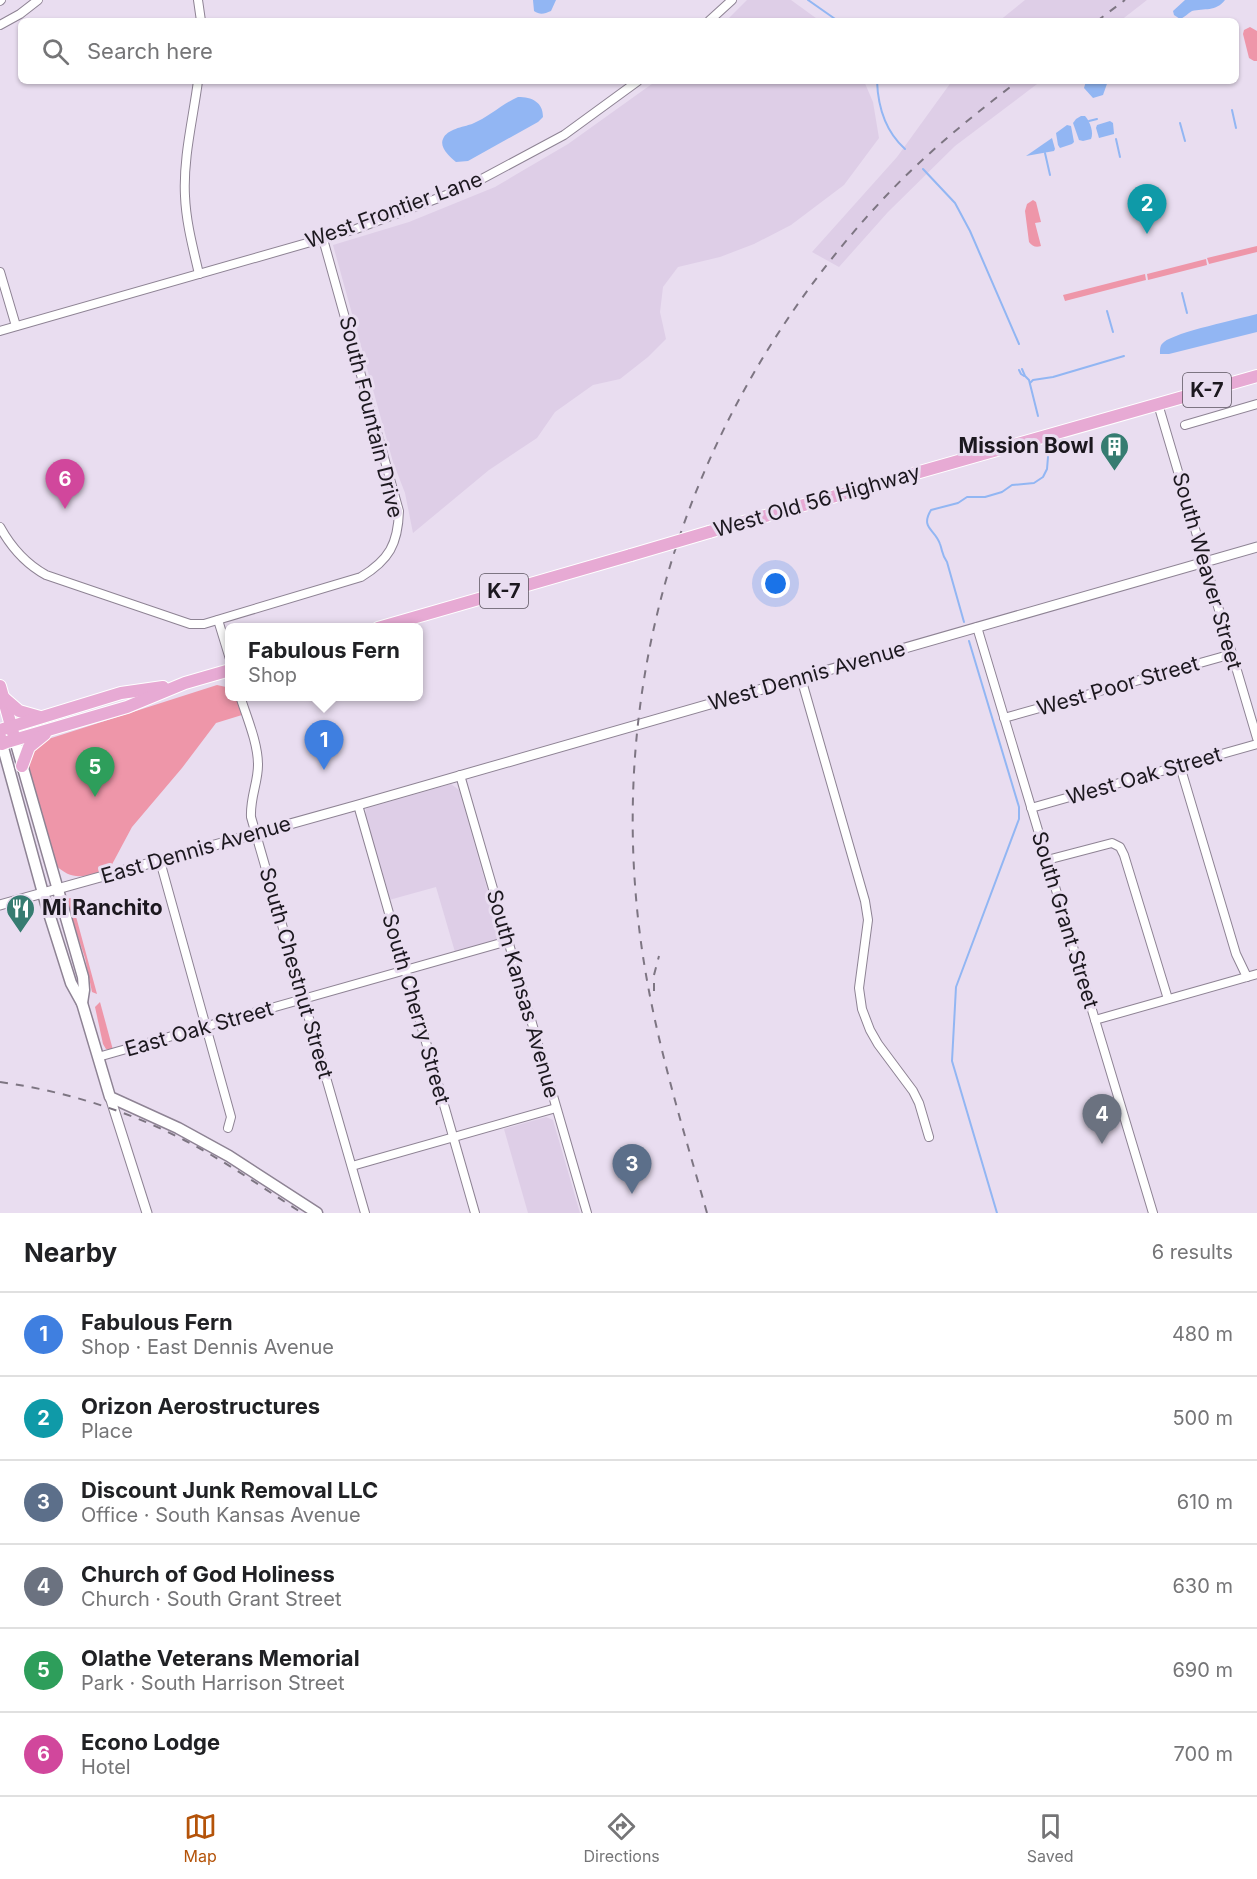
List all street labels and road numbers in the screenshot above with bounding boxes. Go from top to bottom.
street label: West Frontier Lane [302,166,486,253]
street label: South Fountain Drive [334,313,409,520]
road number: K-7 [1183,373,1231,407]
street label: West Old 56 Highway [711,459,923,542]
street label: South Weaver Street [1167,469,1248,672]
road number: K-7 [480,574,528,608]
street label: West Dennis Avenue [705,635,908,716]
street label: West Poor Street [1034,650,1202,721]
street label: West Oak Street [1063,741,1224,810]
street label: East Dennis Avenue [98,810,294,889]
street label: South Grant Street [1027,828,1104,1011]
street label: South Chestnut Street [254,864,339,1081]
street label: South Kansas Avenue [482,887,565,1101]
street label: South Cherry Street [377,911,456,1107]
street label: East Oak Street [122,995,276,1062]

